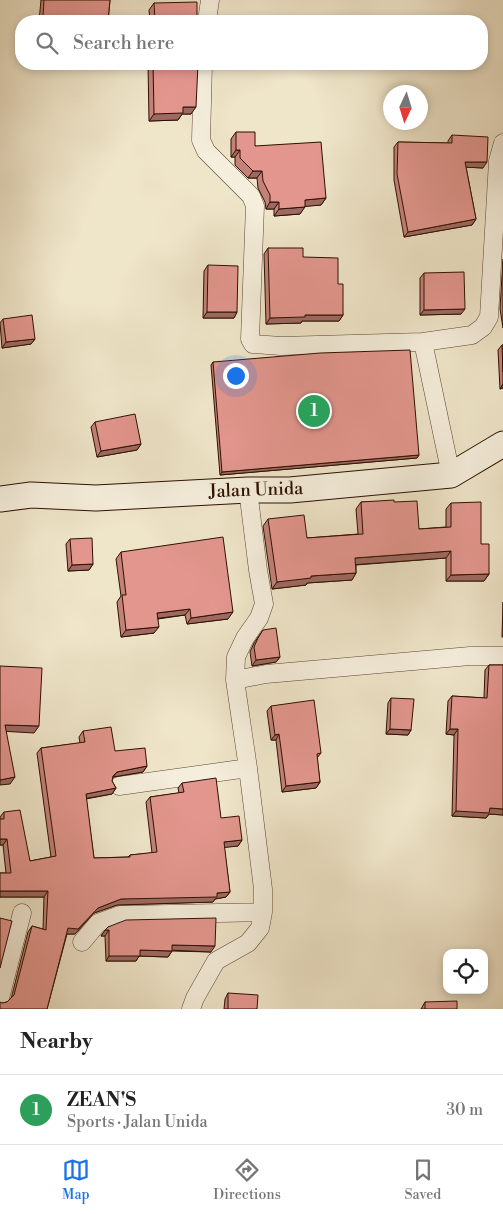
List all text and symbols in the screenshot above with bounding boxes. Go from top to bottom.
search box [15,15,488,70]
icon: search [33,29,61,57]
text: Search here [73,31,174,55]
north arrow [383,85,428,130]
your location [223,363,249,389]
pin: 1 [298,392,330,430]
street label: Jalan Unida [207,477,304,503]
map controls [443,949,488,994]
button: locate [443,949,488,994]
text: Nearby [20,1029,93,1055]
text: ZEAN'S [67,1088,136,1112]
text: 1 [32,1100,40,1120]
text: 30 m [446,1100,483,1120]
text: Sports · Jalan Unida [67,1112,208,1132]
tab: Map [62,1156,90,1204]
tab: Directions [213,1156,281,1204]
tab: Saved [404,1156,441,1204]

